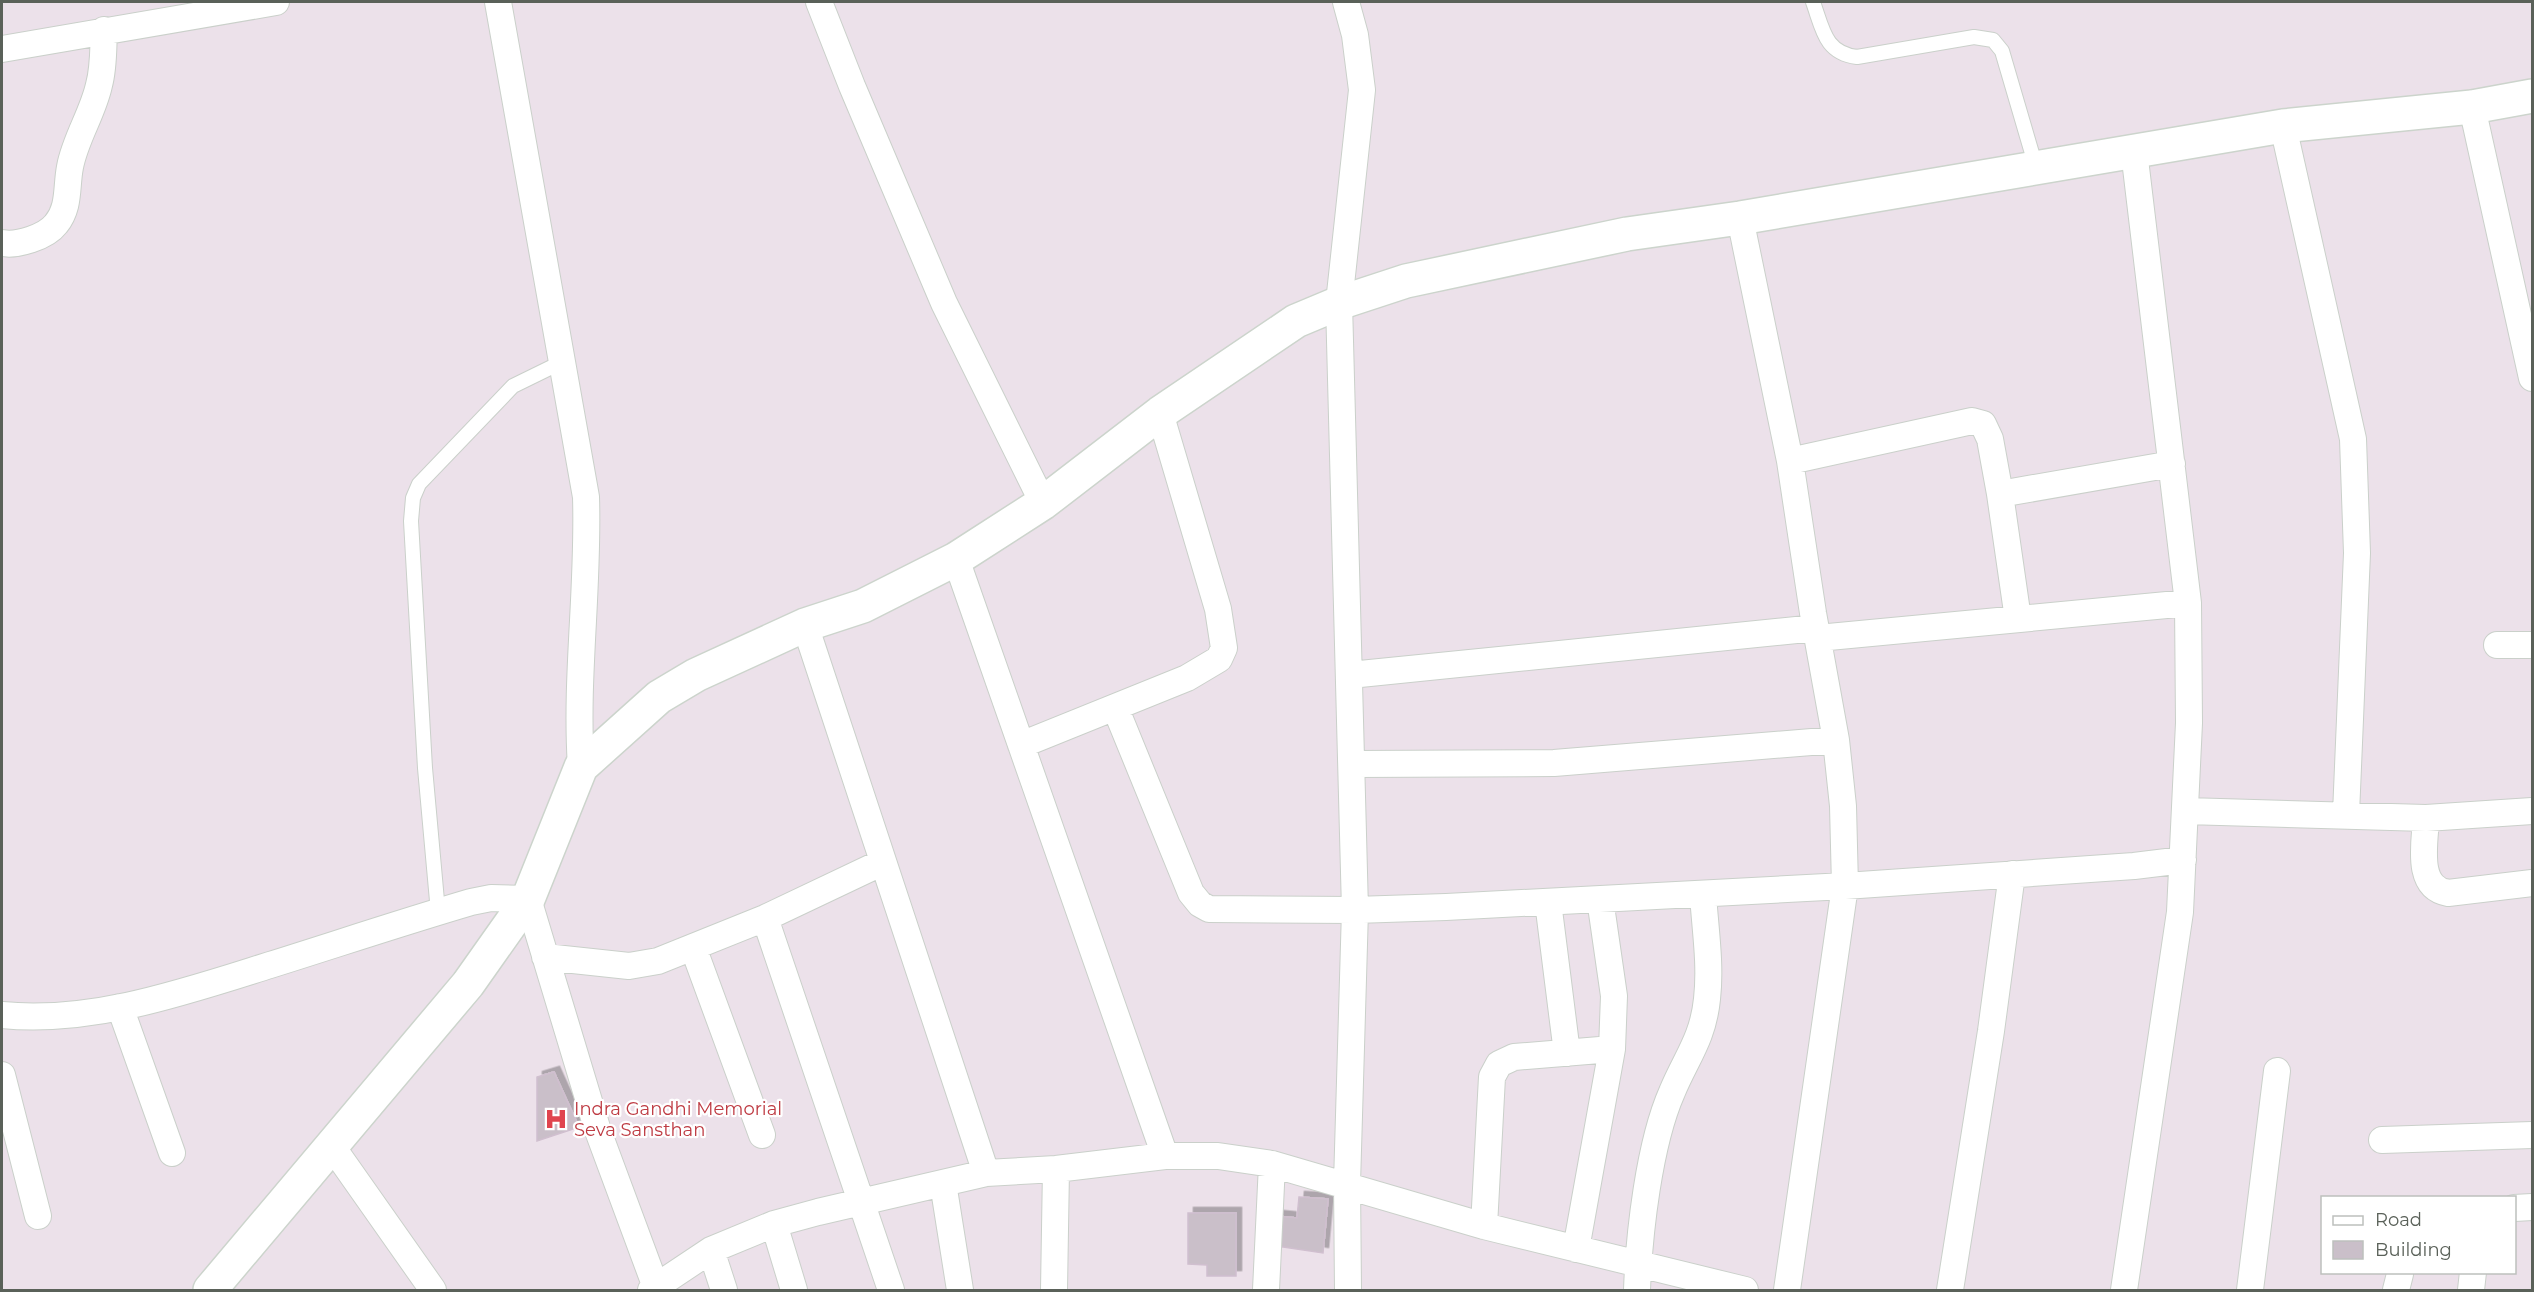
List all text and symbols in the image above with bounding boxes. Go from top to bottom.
place label: Indra Gandhi Memorial Seva Sansthan [574,1098,782,1141]
hospital icon: Indra Gandhi Memorial Seva Sansthan [543,1106,569,1132]
legend [2321,1196,2516,1274]
text: Road [2375,1209,2422,1231]
text: Building [2375,1239,2452,1261]

